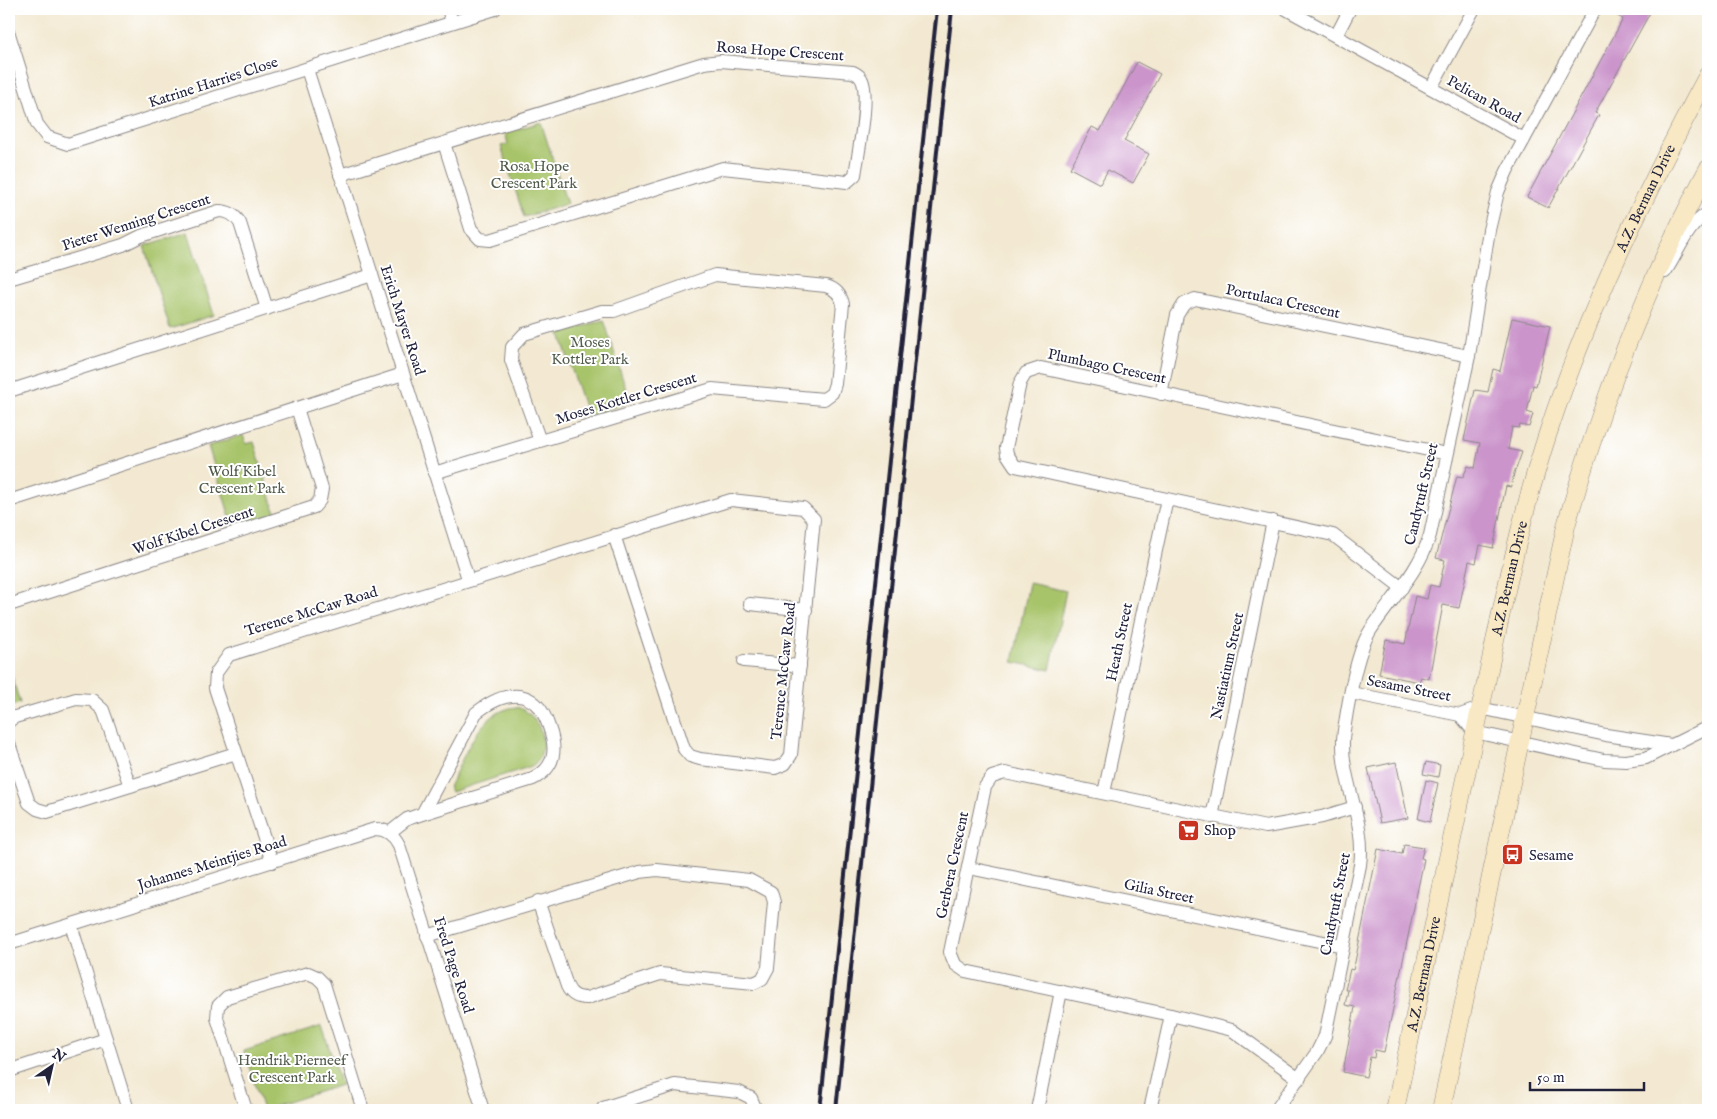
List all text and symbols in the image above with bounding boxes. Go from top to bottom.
street label: Rosa Hope Crescent [715,38,845,65]
street label: Katrine Harries Close [146,53,280,112]
street label: Pelican Road [1444,71,1525,128]
street label: A.Z. Berman Drive [1611,141,1680,256]
park label: Rosa Hope Crescent Park [491,157,578,193]
street label: Pieter Wenning Crescent [60,190,213,255]
street label: Erich Mayer Road [376,263,430,379]
street label: Portulaca Crescent [1224,280,1342,323]
park label: Moses Kottler Park [551,333,630,369]
street label: Plumbago Crescent [1046,345,1168,388]
street label: Moses Kottler Crescent [553,368,699,429]
street label: Candytuft Street [1400,441,1443,547]
park label: Wolf Kibel Crescent Park [199,462,286,498]
street label: Wolf Kibel Crescent [130,502,256,559]
street label: A.Z. Berman Drive [1487,519,1532,638]
street label: Terence McCaw Road [242,582,381,641]
street label: Terence McCaw Road [767,600,800,741]
street label: Heath Street [1102,601,1137,683]
street label: Nastiatium Street [1207,611,1248,721]
street label: Sesame Street [1365,671,1453,706]
street label: Gerbera Crescent [932,810,973,921]
supermarket icon: Shop [1176,818,1200,842]
place label: Shop [1204,821,1236,840]
street label: Johannes Meintjies Road [134,832,290,896]
bus stop icon: Sesame [1501,843,1525,867]
place label: Sesame [1529,846,1574,865]
street label: Candytuft Street [1316,851,1355,957]
street label: Gilia Street [1122,875,1196,908]
street label: Fred Page Road [429,915,478,1017]
street label: A.Z. Berman Drive [1402,915,1445,1035]
north arrow [28,1042,78,1092]
text: N [48,1045,69,1067]
park label: Hendrik Pierneef Crescent Park [238,1051,349,1087]
scale bar [1530,1059,1643,1091]
text: 50 m [1537,1068,1565,1087]

